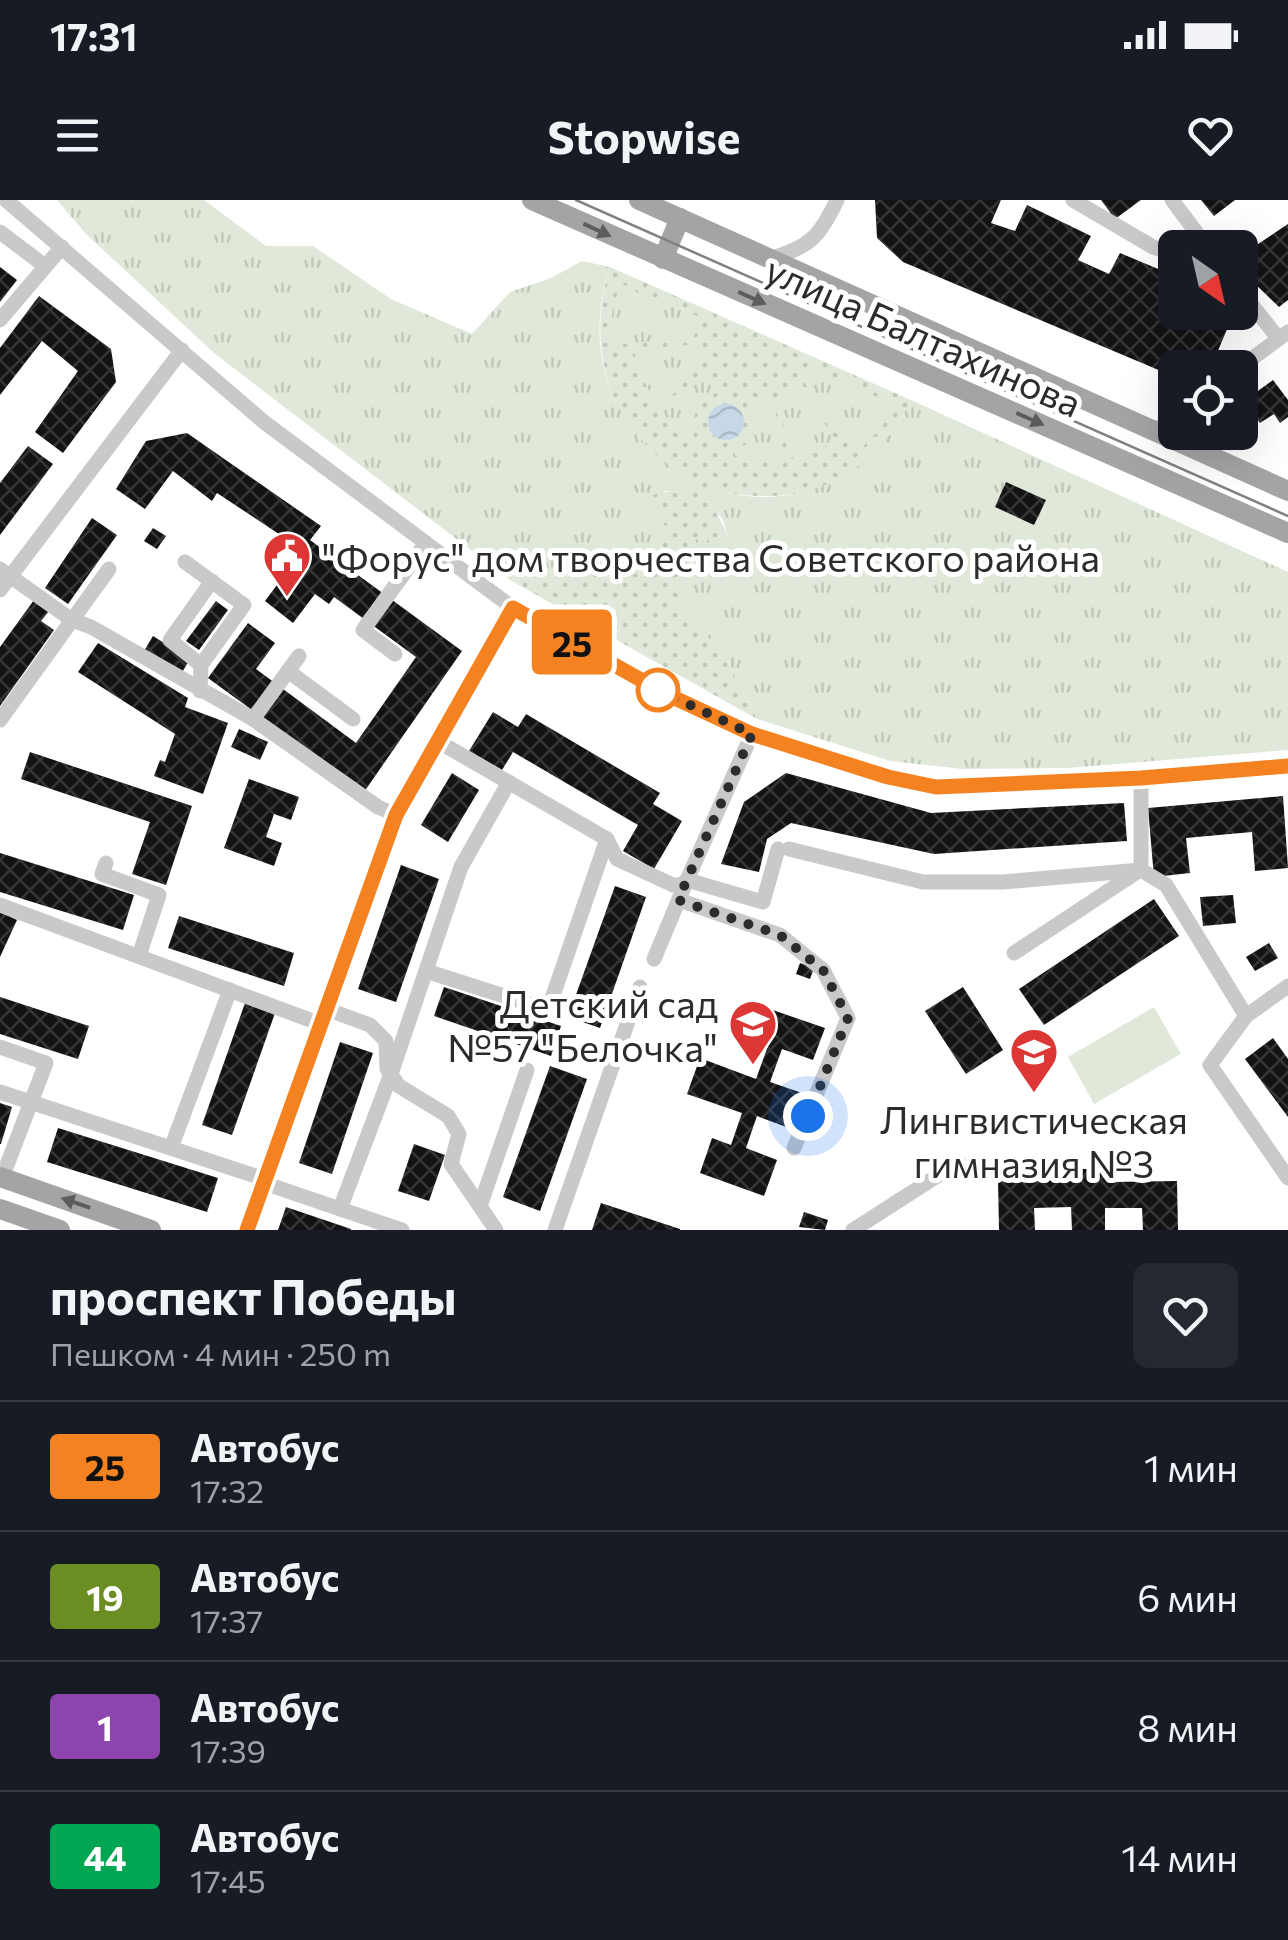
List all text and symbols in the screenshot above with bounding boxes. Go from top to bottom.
text: 17:31 [50,12,137,59]
icon: menu [50,108,105,163]
text: Stopwise [548,108,740,163]
icon: heart [1183,108,1238,163]
one-way arrow [583,221,612,238]
north arrow [1158,230,1258,330]
map controls [1158,230,1258,450]
street label: улица Балтахинова [759,244,1089,426]
one-way arrow [737,290,767,306]
button: locate [1158,350,1258,450]
one-way arrow [1016,410,1045,427]
public building icon: "Форус" дом творчества Советского района [261,530,313,598]
place label: "Форус" дом творчества Советского района [322,533,1100,580]
line badge: 25 [527,610,617,674]
text: 25 [552,621,592,664]
unlabelled marker [637,669,679,711]
place label: Детский сад №57 "Белочка" [447,979,718,1070]
school or university icon: Детский сад №57 "Белочка" [727,998,779,1066]
school or university icon: Лингвистическая гимназия №3 [1008,1026,1060,1094]
your location [783,1091,833,1141]
place label: Лингвистическая гимназия №3 [880,1095,1188,1186]
one-way arrow [60,1195,90,1210]
button: heart [1133,1263,1238,1368]
text: проспект Победы [50,1266,457,1325]
text: Пешком · 4 мин · 250 m [50,1333,391,1373]
text: Автобус [190,1423,340,1470]
text: 1 мин [1144,1443,1238,1490]
text: 25 [85,1445,125,1488]
text: 17:32 [190,1470,264,1510]
text: Автобус [190,1553,340,1600]
text: 6 мин [1137,1573,1238,1620]
text: 19 [86,1575,124,1618]
text: 17:37 [190,1600,263,1640]
text: Автобус [190,1683,340,1730]
text: 8 мин [1137,1703,1238,1750]
text: 1 [97,1705,113,1748]
text: 17:39 [190,1730,266,1770]
text: Автобус [190,1813,340,1860]
text: 14 мин [1121,1833,1238,1880]
text: 44 [84,1835,126,1878]
text: 17:45 [190,1860,266,1900]

